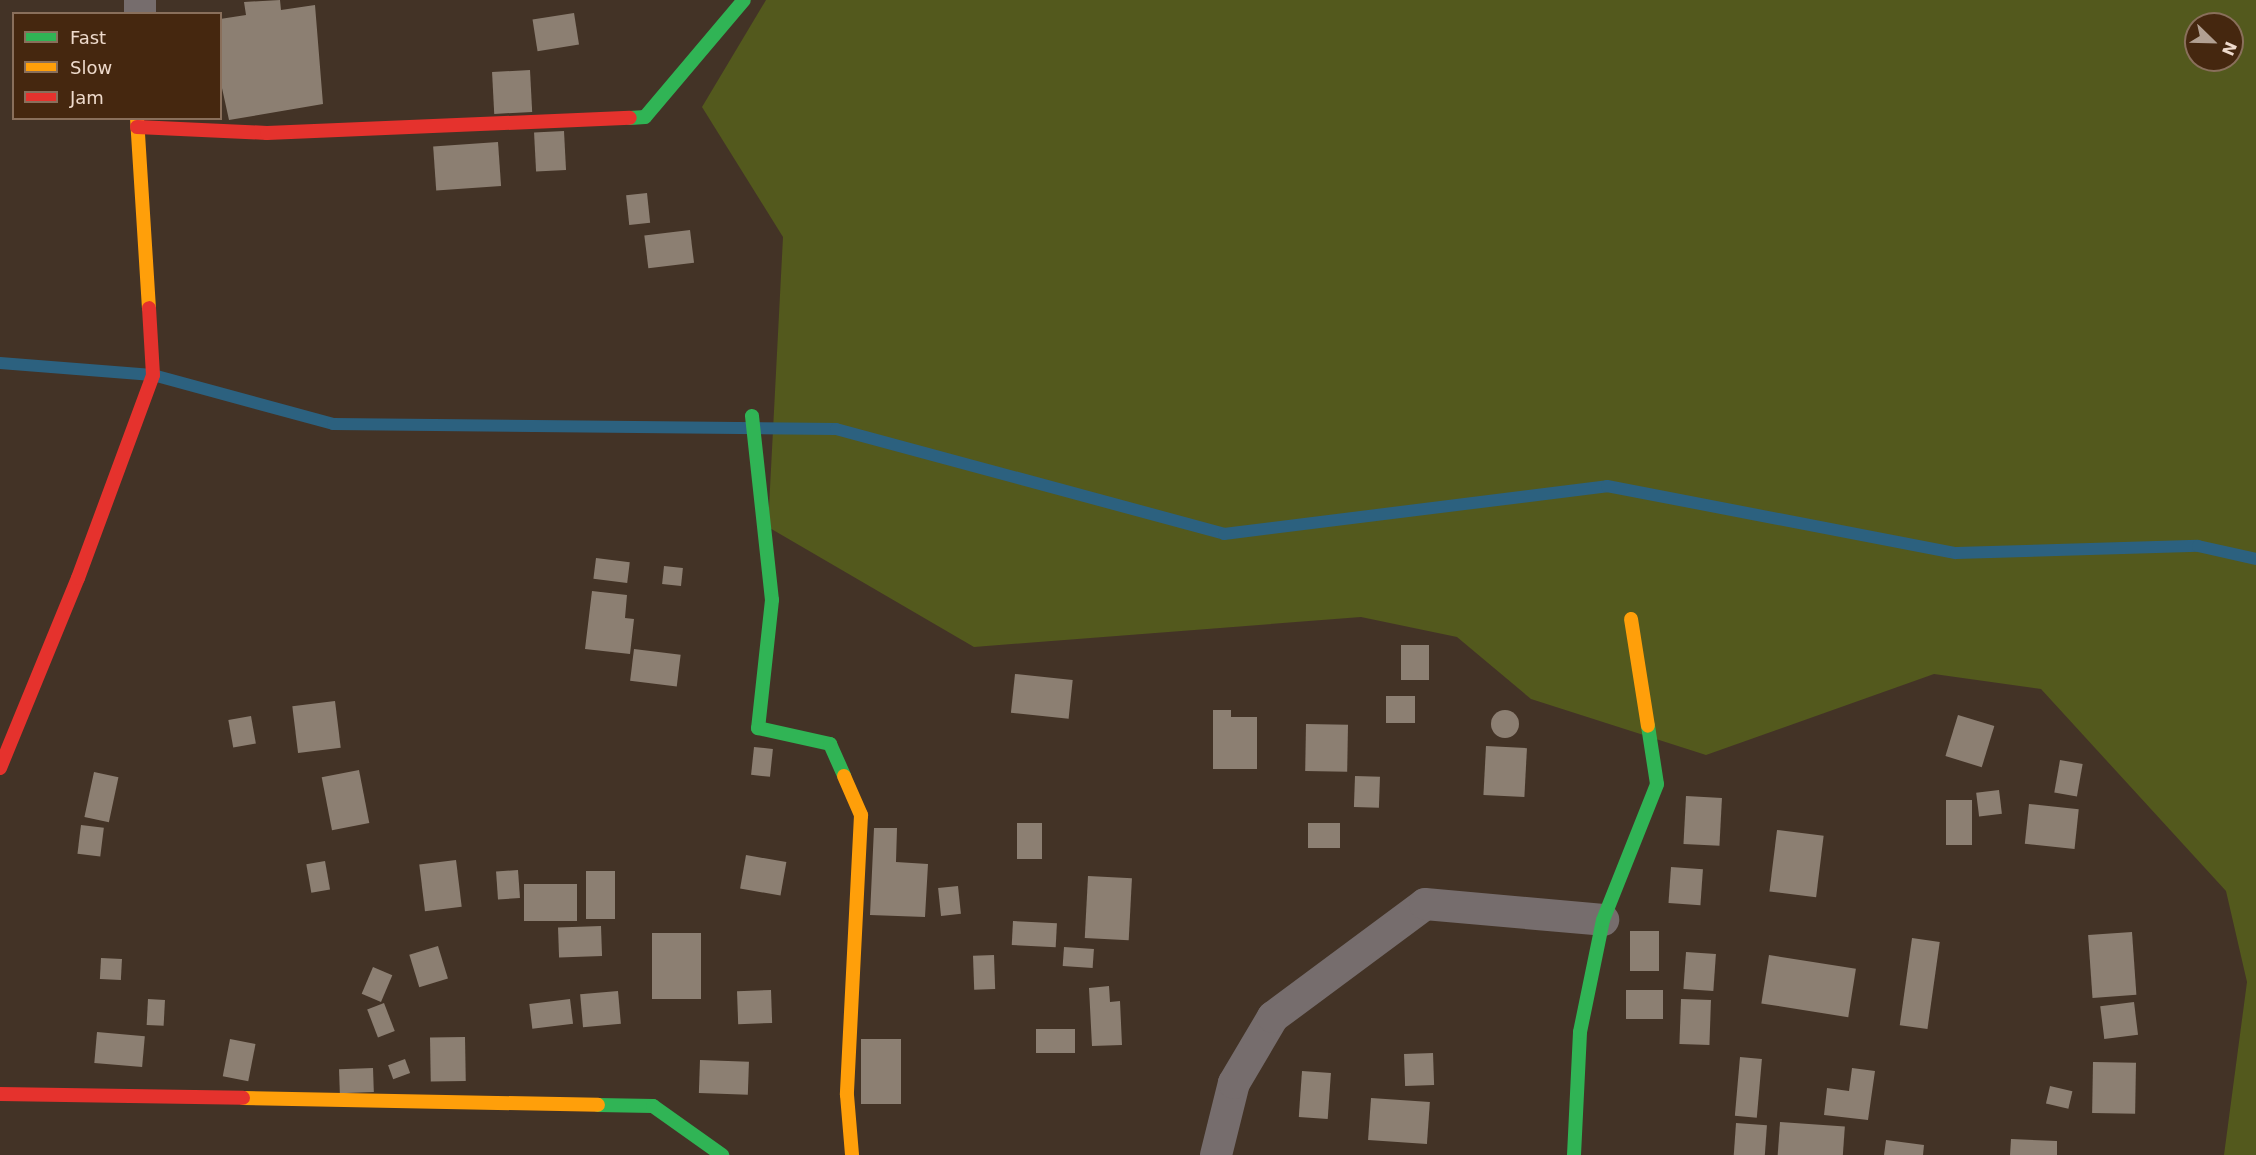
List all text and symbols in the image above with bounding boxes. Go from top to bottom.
legend [12,12,222,120]
north arrow [2184,12,2244,72]
text: Fast [70,27,106,48]
text: N [2218,39,2241,58]
text: Slow [70,57,112,78]
text: Jam [70,87,104,108]

